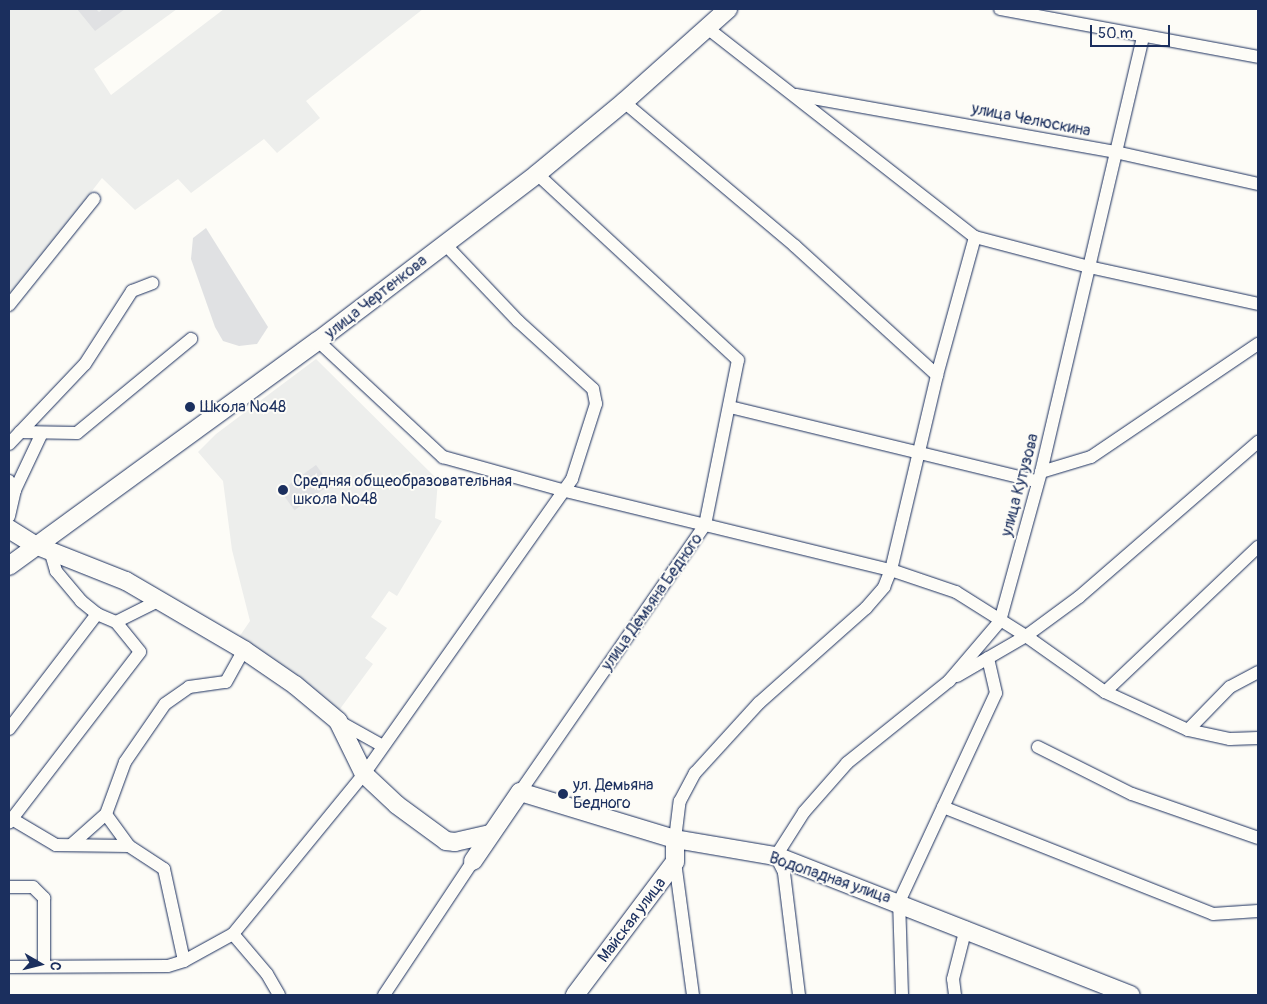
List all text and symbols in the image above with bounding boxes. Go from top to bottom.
scale bar [1092,15,1172,47]
text: 50 m [1098,24,1133,43]
street label: улица Челюскина [970,99,1092,141]
street label: улица Чертенкова [321,251,431,343]
place label: Школа №48 [200,397,286,417]
marker: Школа №48 [184,401,196,413]
street label: улица Кутузова [997,431,1043,539]
place label: Средняя общеобразовательная школа №48 [293,471,512,509]
marker: Средняя общеобразовательная школа №48 [277,484,289,496]
street label: улица Демьяна Бедного [597,530,707,674]
place label: ул. Демьяна Бедного [573,775,654,813]
marker: ул. Демьяна Бедного [557,788,569,800]
street label: Водопадная улица [767,848,893,908]
street label: Майская улица [594,874,670,966]
north arrow [15,939,65,989]
text: С [46,961,64,972]

